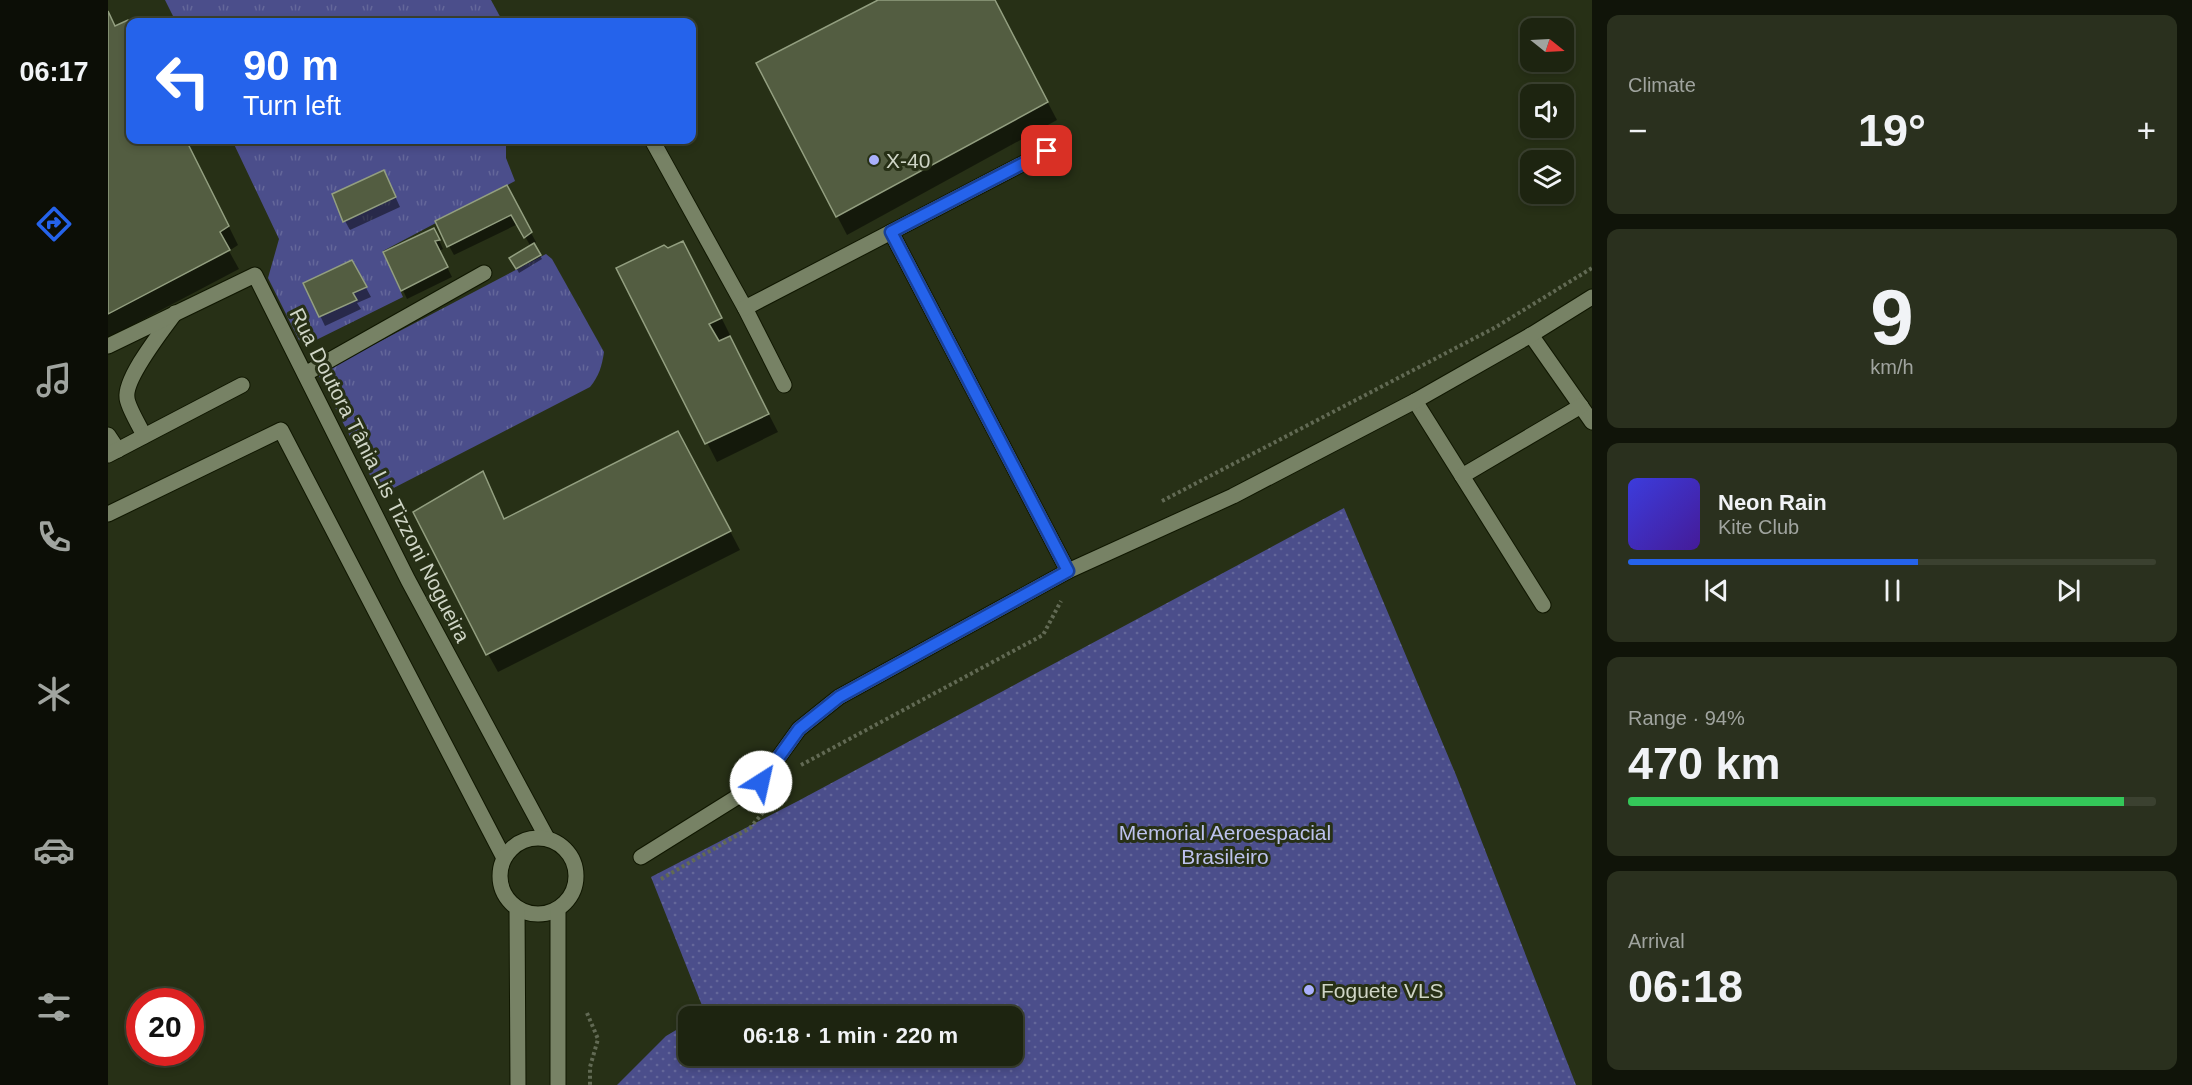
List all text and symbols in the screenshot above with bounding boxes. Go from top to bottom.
north arrow [1520,18,1574,72]
map controls [1520,18,1574,204]
icon: left [144,42,222,120]
text: 90 m [243,42,339,89]
text: 06:17 [19,57,89,87]
text: Climate [1628,74,1696,96]
button: sound [1520,84,1574,138]
text: Turn left [243,91,341,121]
text: 19° [1858,105,1926,156]
text: − [1628,112,1647,149]
text: + [2137,112,2156,149]
pin [1021,125,1072,176]
icon: arrive [1030,134,1063,167]
place label: X-40 [886,149,930,172]
button: layers [1520,150,1574,204]
marker: X-40 [867,153,881,167]
icon: directions [33,203,75,245]
text: 9 [1870,273,1914,361]
street label: Rua Doutora Tânia Lis Tizzoni Nogueira [285,304,475,646]
text: km/h [1870,356,1914,378]
icon: music [33,359,75,401]
text: Neon Rain [1718,490,1827,515]
icon: phone [33,516,75,558]
text: Kite Club [1718,516,1799,538]
icon: previous [1700,574,1733,607]
icon: pause [1876,574,1909,607]
icon: next [2052,574,2085,607]
icon: climate [33,673,75,715]
text: Range · 94% [1628,707,1745,729]
text: 470 km [1628,738,1781,789]
position arrow [729,750,793,814]
park label: Memorial Aeroespacial Brasileiro [1119,821,1331,868]
icon: car [33,829,75,871]
text: Arrival [1628,930,1685,952]
text: 06:18 [1628,961,1743,1012]
place label: Foguete VLS [1321,979,1444,1002]
marker: Foguete VLS [1302,983,1316,997]
icon: filters [33,986,75,1028]
speed limit sign: 20 [126,988,204,1066]
text: 06:18 · 1 min · 220 m [743,1023,958,1048]

